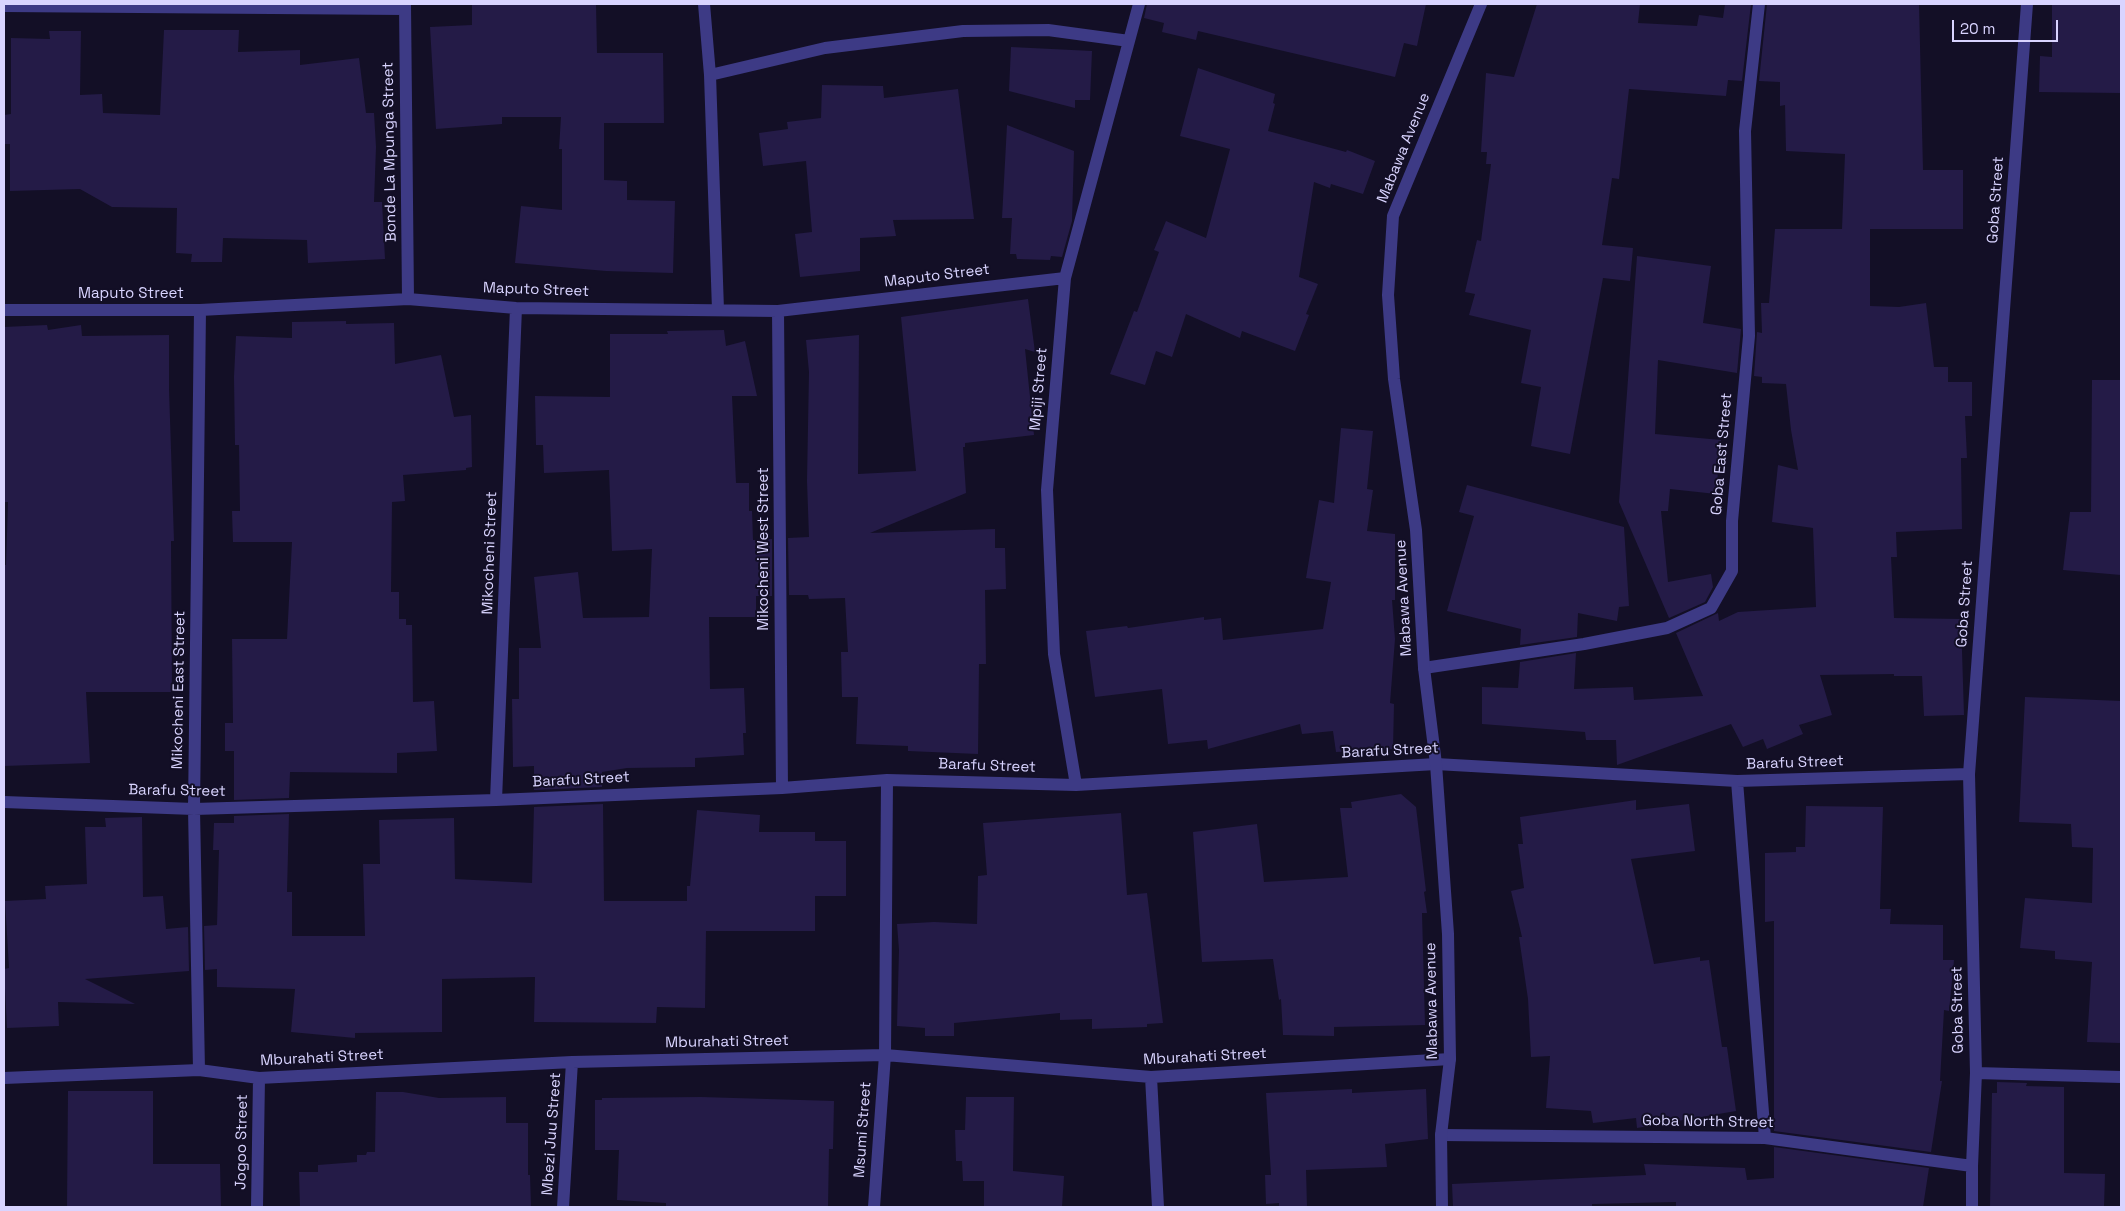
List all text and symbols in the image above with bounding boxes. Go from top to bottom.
scale bar [1955,10,2061,42]
text: 20 m [1960,19,1995,38]
street label: Bonde La Mpunga Street [379,62,401,242]
street label: Mabawa Avenue [1374,90,1434,206]
street label: Goba Street [1984,156,2008,244]
street label: Maputo Street [883,261,991,291]
street label: Maputo Street [483,279,589,301]
street label: Maputo Street [78,285,184,303]
street label: Mpiji Street [1026,347,1052,431]
street label: Goba East Street [1708,392,1736,516]
street label: Mikocheni West Street [755,467,773,631]
street label: Mikocheni Street [479,491,501,615]
street label: Mabawa Avenue [1392,539,1416,657]
street label: Goba Street [1953,560,1977,648]
street label: Mikocheni East Street [169,611,189,769]
street label: Barafu Street [1341,739,1439,763]
street label: Barafu Street [1746,752,1844,774]
street label: Barafu Street [938,755,1036,777]
street label: Barafu Street [532,768,630,792]
street label: Barafu Street [128,781,226,801]
street label: Mabawa Avenue [1422,942,1442,1060]
street label: Goba Street [1948,966,1968,1054]
street label: Mburahati Street [665,1032,789,1052]
street label: Mburahati Street [1143,1045,1267,1069]
street label: Mburahati Street [260,1046,384,1070]
street label: Mbezi Juu Street [539,1072,565,1196]
street label: Msumi Street [851,1081,875,1179]
street label: Jogoo Street [232,1094,252,1190]
street label: Goba North Street [1642,1112,1774,1132]

